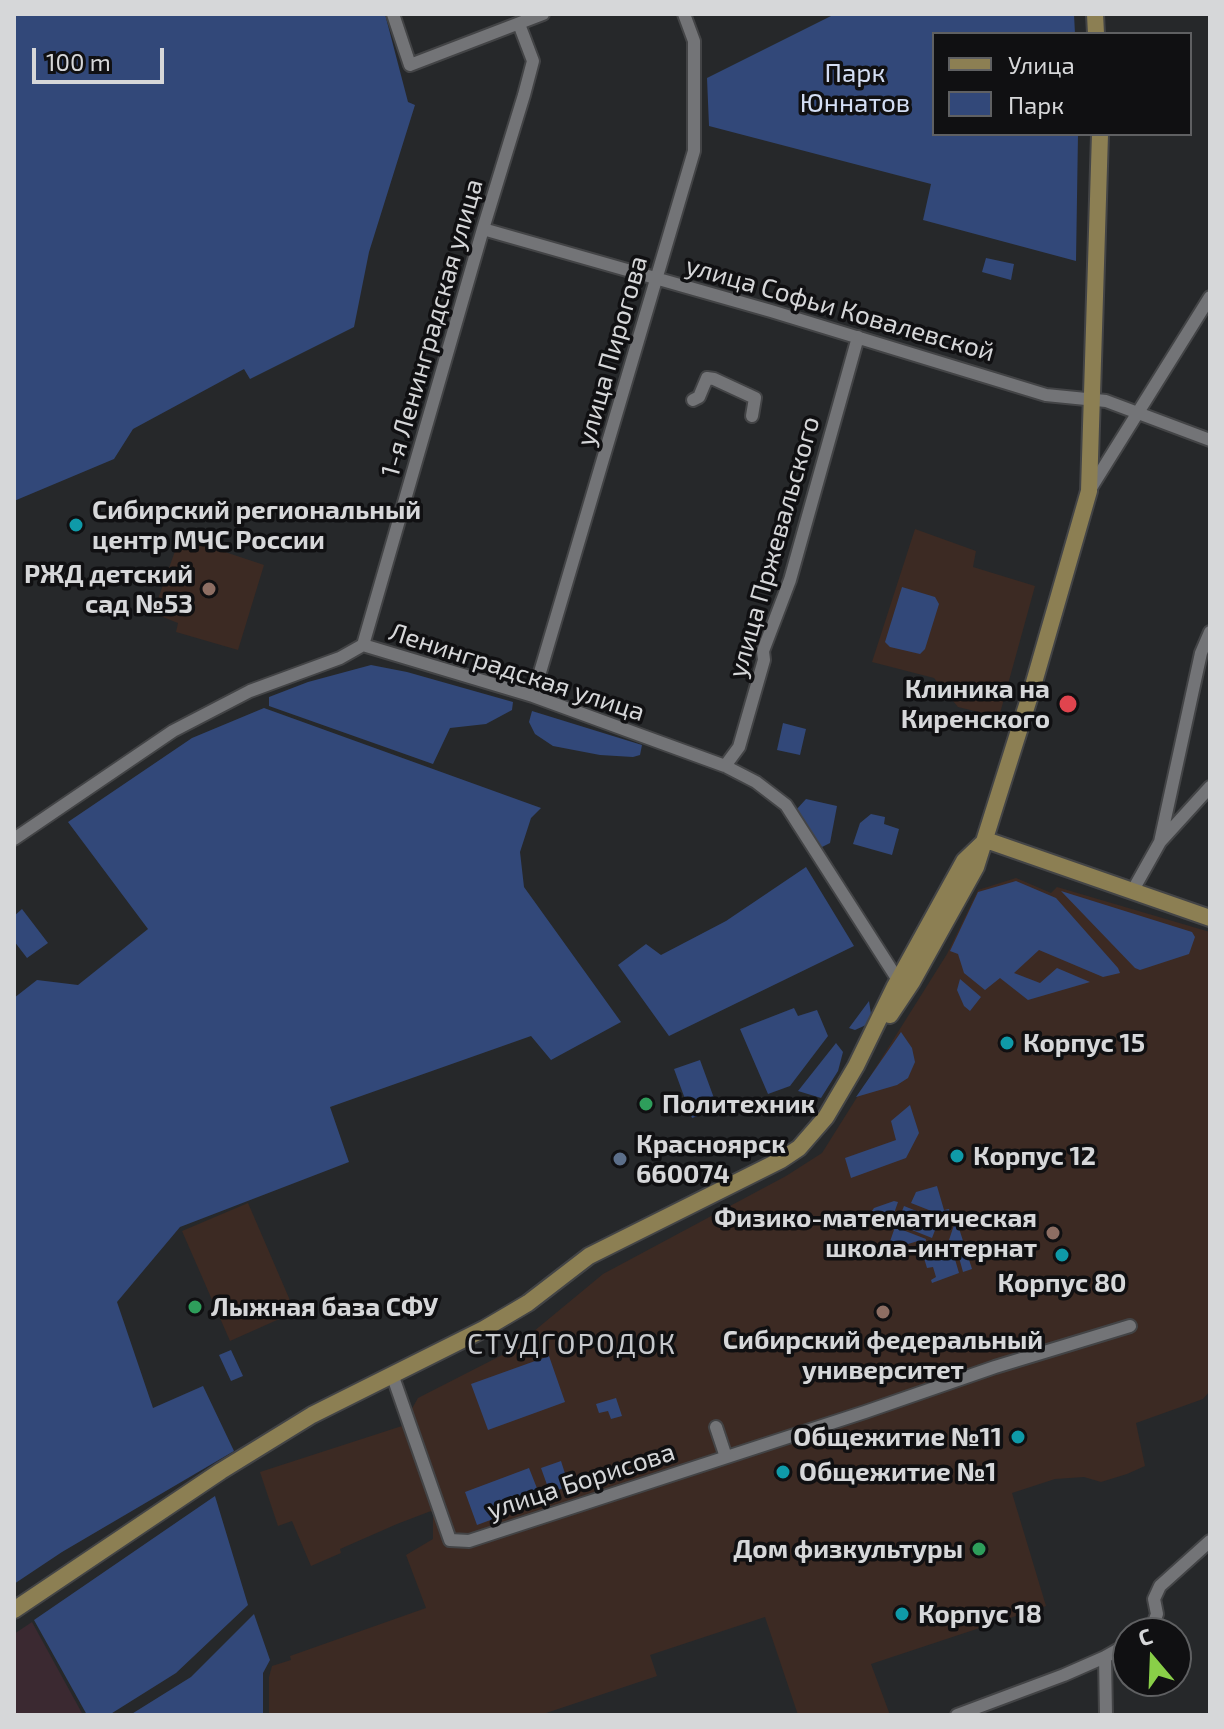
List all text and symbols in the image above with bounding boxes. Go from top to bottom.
scale bar [36,32,168,82]
legend [932,32,1192,136]
text: 100 m [46,47,111,76]
text: Улица [1008,50,1075,79]
park label: Парк Юннатов [800,57,910,118]
text: Парк [1008,90,1064,119]
street label: 1-я Ленинградская улица [374,175,490,481]
street label: улица Софьи Ковалевской [682,250,998,368]
street label: улица Пирогова [570,252,654,450]
street label: улица Пржевальского [722,413,826,681]
place label: Сибирский региональный центр МЧС России [92,494,421,556]
marker: Сибирский региональный центр МЧС России [67,516,85,534]
place label: РЖД детский сад №53 [24,558,193,620]
marker: РЖД детский сад №53 [200,580,218,598]
street label: Ленинградская улица [385,616,649,728]
place label: Клиника на Киренского [901,673,1050,734]
marker: Клиника на Киренского [1057,693,1079,715]
place label: Корпус 15 [1023,1027,1145,1059]
marker: Корпус 15 [998,1034,1016,1052]
place label: Политехник [662,1088,815,1120]
marker: Политехник [637,1095,655,1113]
place label: Красноярск 660074 [636,1128,786,1190]
place label: Корпус 12 [973,1140,1096,1172]
marker: Корпус 12 [948,1147,966,1165]
marker: Красноярск 660074 [611,1150,629,1168]
place label: Физико-математическая школа-интернат [714,1202,1037,1264]
marker: Физико-математическая школа-интернат [1044,1224,1062,1242]
marker: Корпус 80 [1053,1246,1071,1264]
place label: Корпус 80 [997,1267,1127,1299]
place label: Лыжная база СФУ [211,1291,438,1323]
marker: Лыжная база СФУ [186,1298,204,1316]
marker: Сибирский федеральный университет [874,1303,892,1321]
place label: Сибирский федеральный университет [723,1324,1043,1386]
district label: СТУДГОРОДОК [467,1328,677,1362]
place label: Общежитие №11 [793,1421,1002,1453]
marker: Общежитие №11 [1009,1428,1027,1446]
street label: улица Борисова [483,1436,679,1526]
place label: Общежитие №1 [799,1456,996,1488]
marker: Общежитие №1 [774,1463,792,1481]
place label: Дом физкультуры [733,1533,963,1565]
marker: Дом физкультуры [970,1540,988,1558]
place label: Корпус 18 [918,1598,1042,1630]
marker: Корпус 18 [893,1605,911,1623]
north arrow [1112,1617,1192,1697]
text: С [1134,1622,1155,1651]

